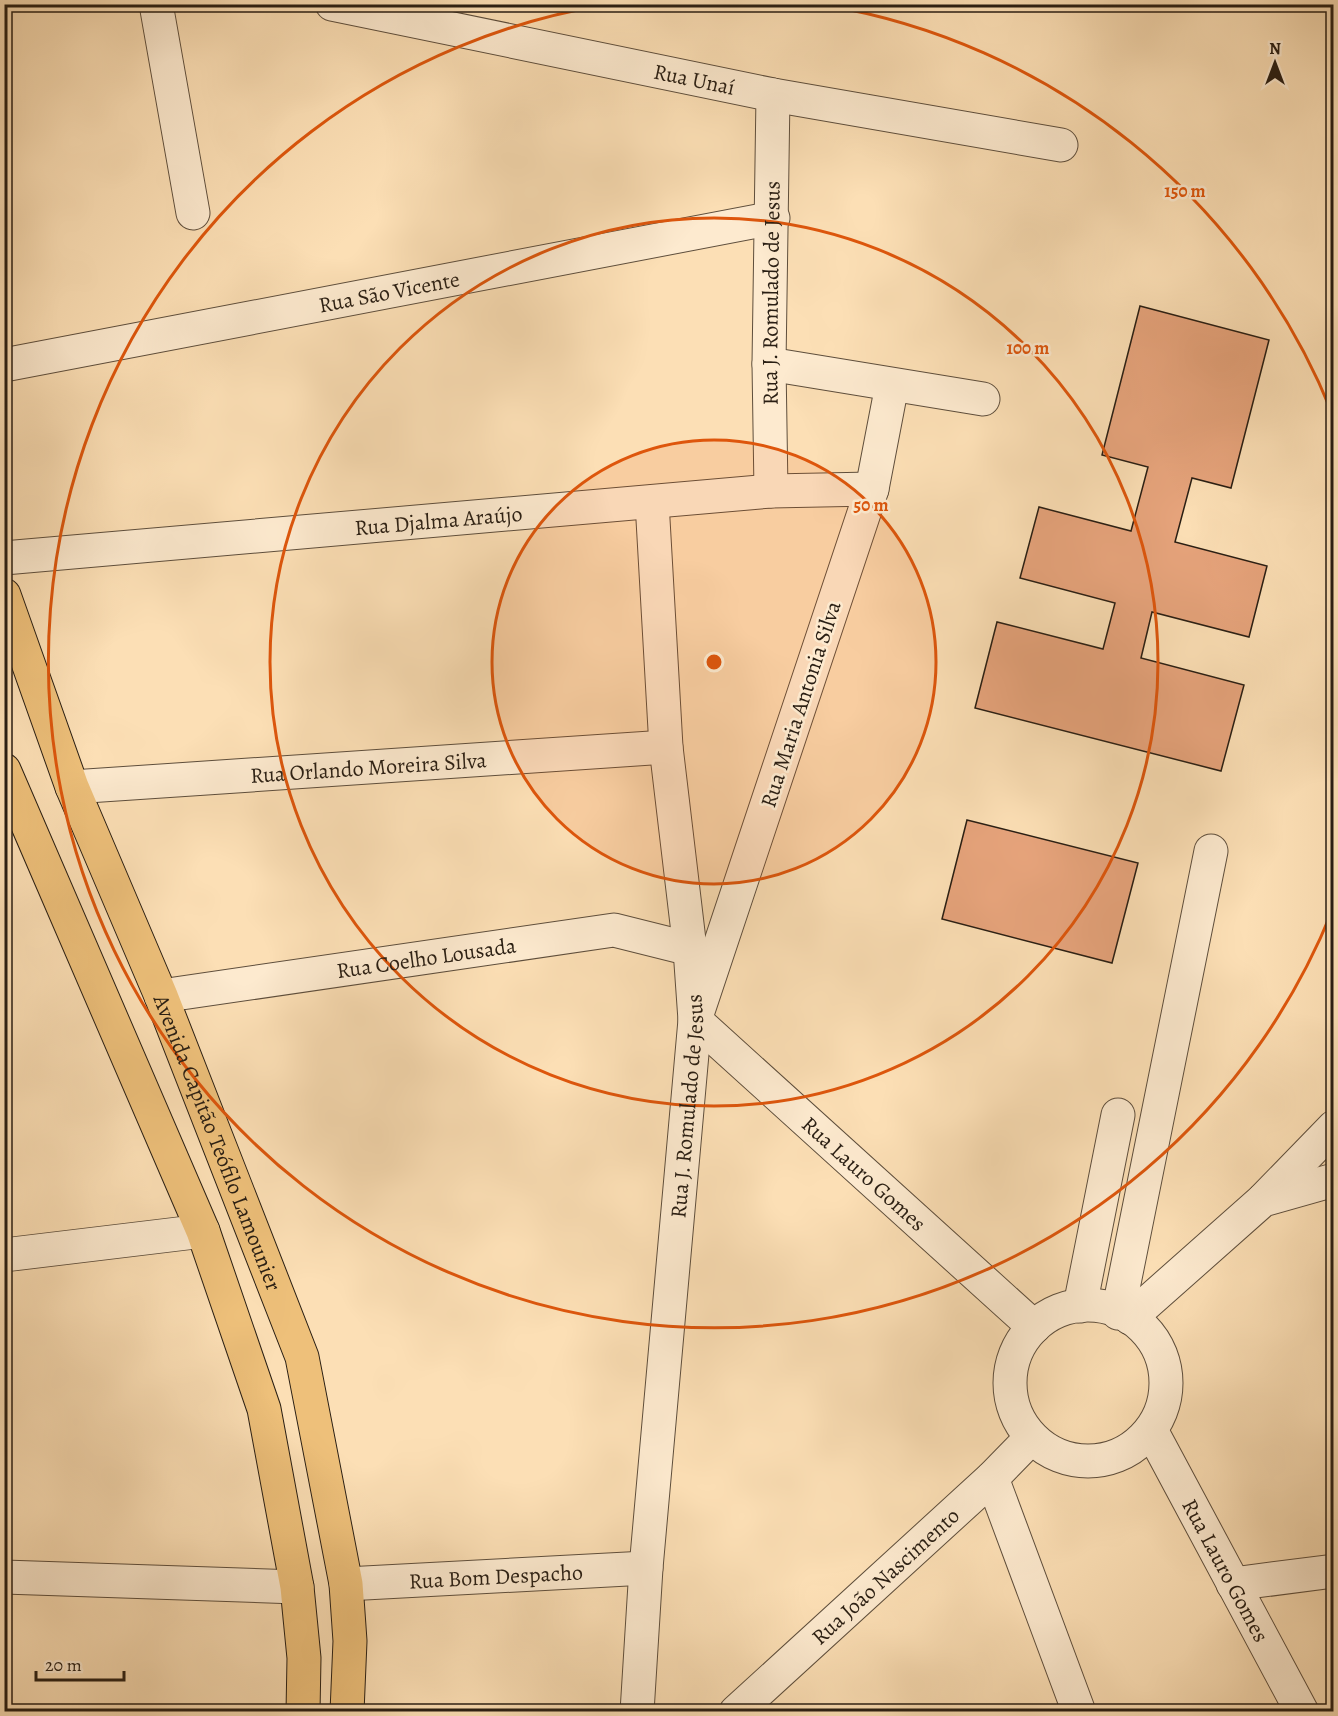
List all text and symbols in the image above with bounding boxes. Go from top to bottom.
north arrow [1245,33,1305,93]
text: N [1269,38,1281,60]
street label: Rua Unaí [651,57,738,103]
text: 150 m [1164,179,1206,203]
street label: Rua J. Romulado de Jesus [755,181,788,405]
street label: Rua São Vicente [316,264,462,321]
text: 100 m [1007,336,1049,360]
text: 50 m [854,493,888,517]
street label: Rua Djalma Araújo [353,499,524,543]
street label: Rua Maria Antonia Silva [753,597,849,811]
centre of rings [704,652,724,672]
street label: Rua Orlando Moreira Silva [249,745,488,791]
street label: Rua Coelho Lousada [335,930,519,986]
street label: Avenida Capitão Teófilo Lamounier [146,989,289,1295]
street label: Rua J. Romulado de Jesus [663,993,711,1219]
street label: Rua Lauro Gomes [795,1110,932,1238]
street label: Rua Lauro Gomes [1175,1494,1276,1648]
street label: Rua João Nascimento [805,1501,966,1652]
street label: Rua Bom Despacho [408,1557,584,1597]
scale bar [36,1644,124,1682]
text: 20 m [45,1653,82,1677]

